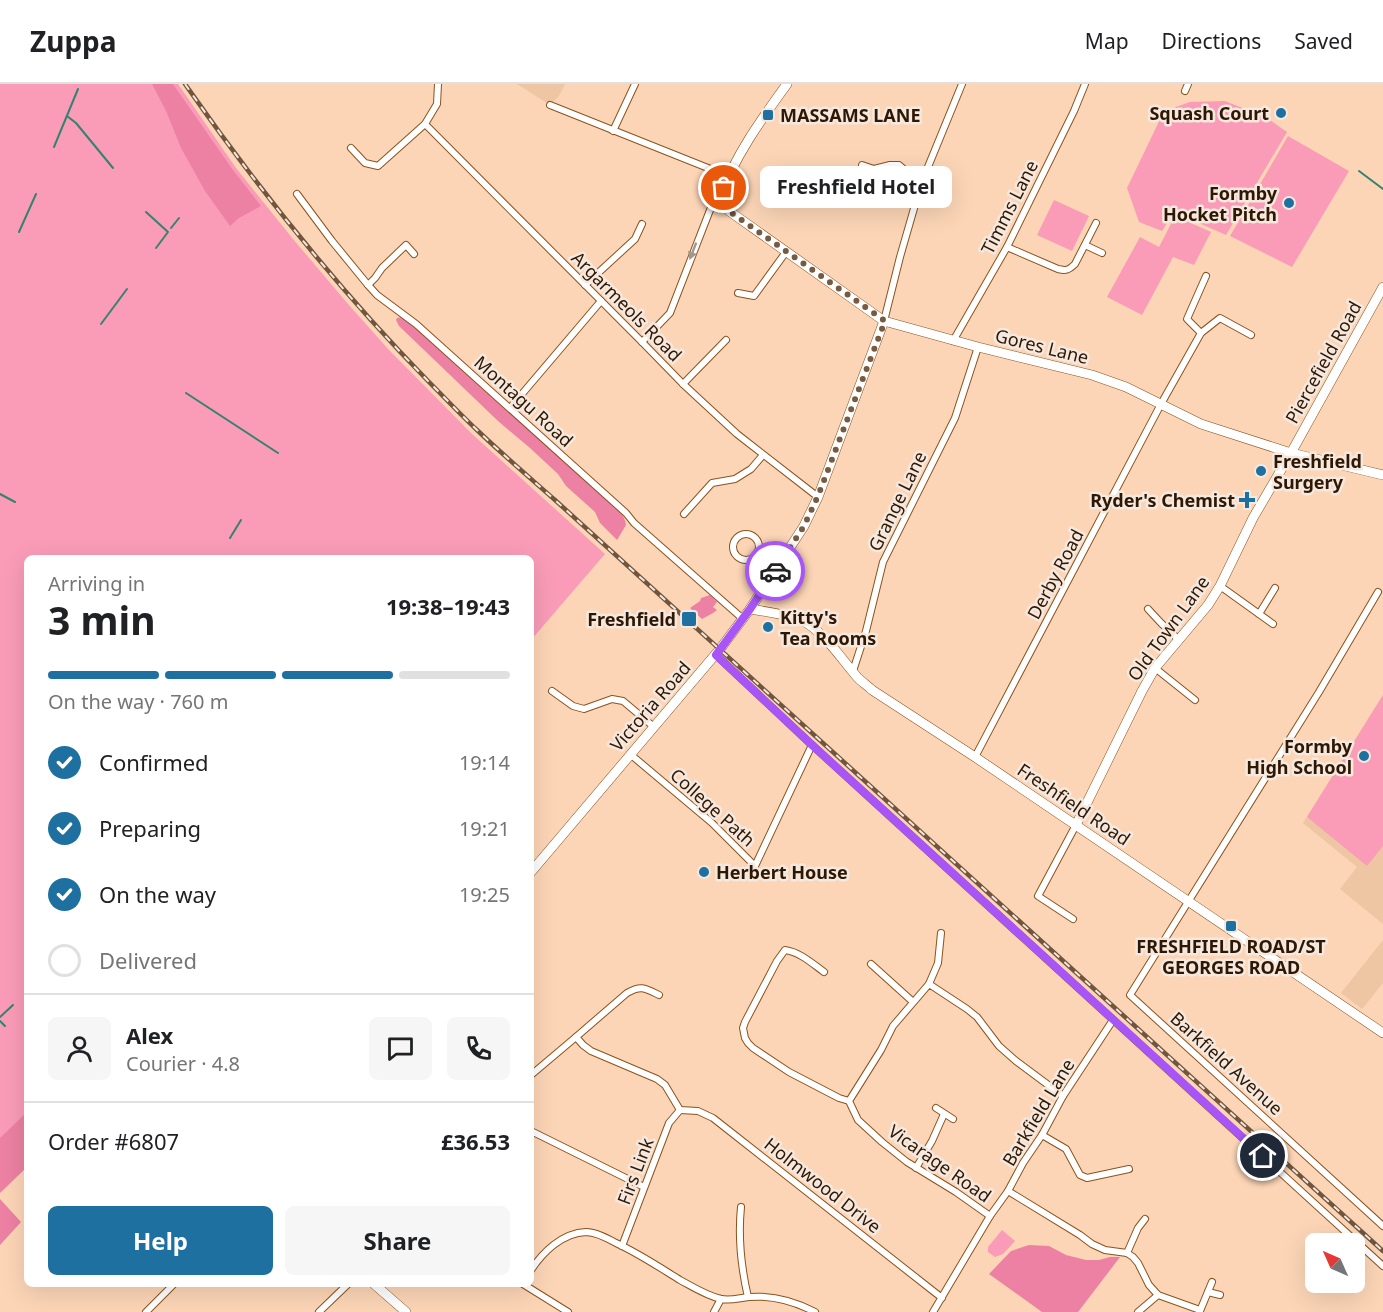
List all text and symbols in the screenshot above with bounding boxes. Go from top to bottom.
text: Zuppa [30,22,117,60]
text: Map [1085,27,1129,55]
text: Directions [1162,27,1261,55]
text: Saved [1294,27,1353,55]
place label: Squash Court [1149,101,1269,125]
place label: MASSAMS LANE [780,103,921,127]
marker: Squash Court [1274,106,1288,120]
marker: MASSAMS LANE [761,108,775,122]
street label: Timms Lane [975,156,1043,258]
pin [698,162,749,213]
callout: Freshfield Hotel [760,167,952,209]
icon: bag [707,171,740,204]
text: Freshfield Hotel [777,173,935,200]
place label: Formby Hocket Pitch [1163,181,1278,226]
marker: Formby Hocket Pitch [1282,196,1296,210]
one-way arrow [688,242,698,260]
street label: Argarmeols Road [567,246,687,366]
street label: Piercefield Road [1279,297,1367,427]
street label: Gores Lane [993,323,1091,369]
street label: Montagu Road [469,350,579,452]
street label: Grange Lane [863,447,931,555]
place label: Freshfield Surgery [1273,449,1362,494]
marker: Freshfield Surgery [1254,464,1268,478]
place label: Ryder's Chemist [1090,488,1235,512]
marker: Ryder's Chemist [1240,493,1254,507]
street label: Derby Road [1021,525,1089,623]
courier [745,541,805,601]
icon: car [759,555,792,588]
text: Arriving in [48,570,145,597]
street label: Old Town Lane [1122,571,1214,685]
text: 19:38–19:43 [386,591,510,621]
text: 3 min [48,593,155,646]
place label: Kitty's Tea Rooms [780,605,876,650]
place label: Freshfield [587,607,676,631]
marker: Freshfield [680,610,698,628]
marker: Kitty's Tea Rooms [761,620,775,634]
street label: Victoria Road [604,656,696,756]
text: On the way · 760 m [48,688,228,715]
place label: Formby High School [1246,734,1353,779]
icon: check [48,746,81,779]
text: Confirmed [99,747,209,777]
text: 19:14 [459,749,510,776]
marker: Formby High School [1357,749,1371,763]
street label: Freshfield Road [1013,757,1135,851]
street label: College Path [666,763,760,851]
icon: check [48,812,81,845]
text: Preparing [99,813,201,843]
text: 19:21 [459,815,510,842]
place label: Herbert House [716,860,848,884]
marker: Herbert House [697,865,711,879]
icon: check [48,878,81,911]
text: On the way [99,879,216,909]
text: 19:25 [459,881,510,908]
marker: FRESHFIELD ROAD/ST GEORGES ROAD [1224,919,1238,933]
place label: FRESHFIELD ROAD/ST GEORGES ROAD [1136,934,1326,979]
text: Delivered [99,945,197,975]
street label: Barkfield Avenue [1166,1006,1288,1120]
button: person [48,1017,111,1080]
button: chat [369,1017,432,1080]
button: phone [447,1017,510,1080]
text: Alex [126,1020,173,1050]
text: Courier · 4.8 [126,1050,240,1077]
street label: Barkfield Lane [997,1054,1079,1170]
street label: Vicarage Road [884,1119,996,1207]
text: Order #6807 [48,1126,179,1156]
text: £36.53 [441,1126,510,1156]
pin [1237,1130,1288,1181]
street label: Holmwood Drive [760,1132,886,1238]
street label: Firs Link [611,1134,659,1208]
icon: home [1246,1139,1279,1172]
button: Help [48,1206,273,1275]
button: Share [285,1206,510,1275]
north arrow [1305,1233,1365,1293]
map controls [1305,1233,1365,1293]

